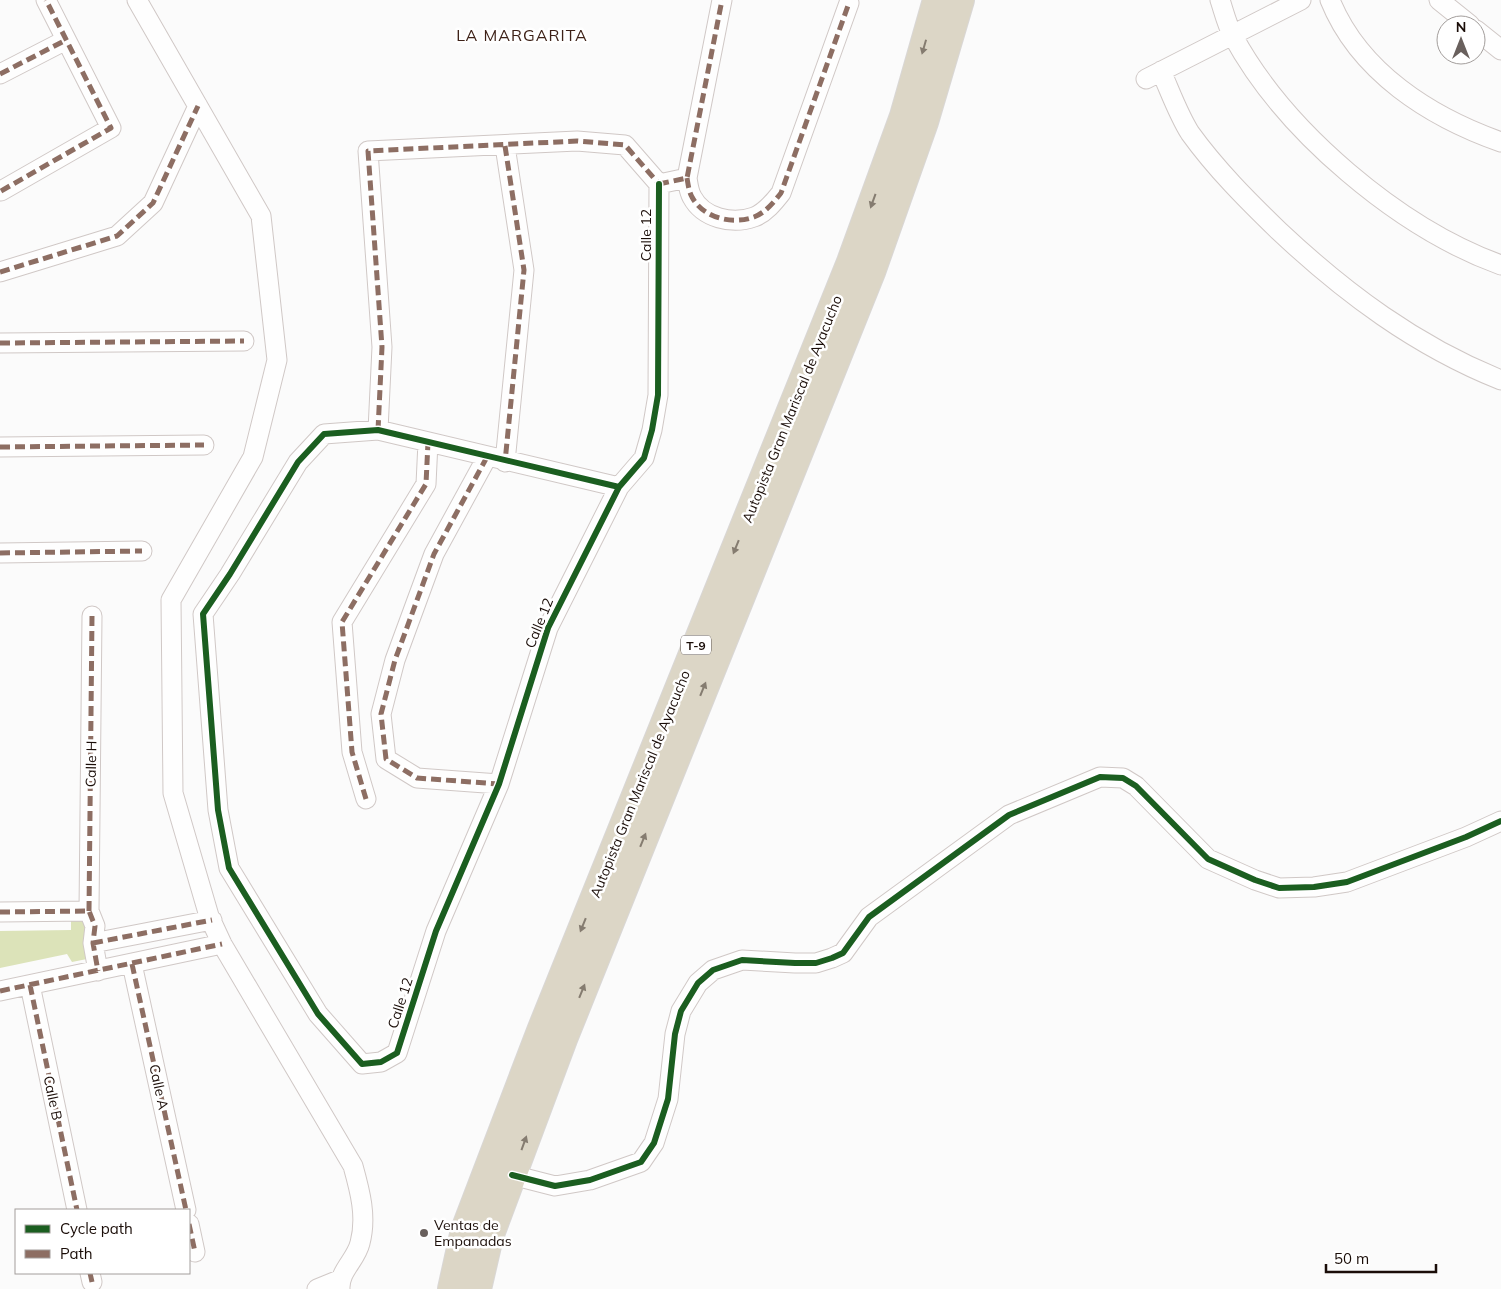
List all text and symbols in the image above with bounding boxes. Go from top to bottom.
north arrow [1436,15,1486,65]
text: N [1456,18,1466,36]
district label: LA MARGARITA [456,25,588,45]
one-way arrow [920,40,928,55]
one-way arrow [869,194,877,209]
street label: Calle 12 [637,209,655,261]
street label: Autopista Gran Mariscal de Ayacucho [738,293,846,525]
one-way arrow [732,540,739,555]
street label: Calle 12 [521,595,557,651]
road number: T-9 [681,636,711,654]
street label: Autopista Gran Mariscal de Ayacucho [586,668,694,900]
one-way arrow [700,682,708,697]
street label: Calle H [82,741,100,787]
one-way arrow [639,833,647,847]
one-way arrow [579,918,587,932]
street label: Calle 12 [383,975,417,1031]
one-way arrow [578,983,586,998]
street label: Calle A [145,1063,173,1112]
street label: Calle B [39,1074,67,1122]
one-way arrow [520,1135,528,1150]
legend [15,1209,190,1274]
place label: Ventas de Empanadas [434,1216,512,1250]
text: Cycle path [60,1219,133,1238]
marker: Ventas de Empanadas [418,1227,430,1239]
scale bar [1326,1242,1436,1274]
text: Path [60,1244,92,1263]
text: 50 m [1334,1249,1369,1268]

